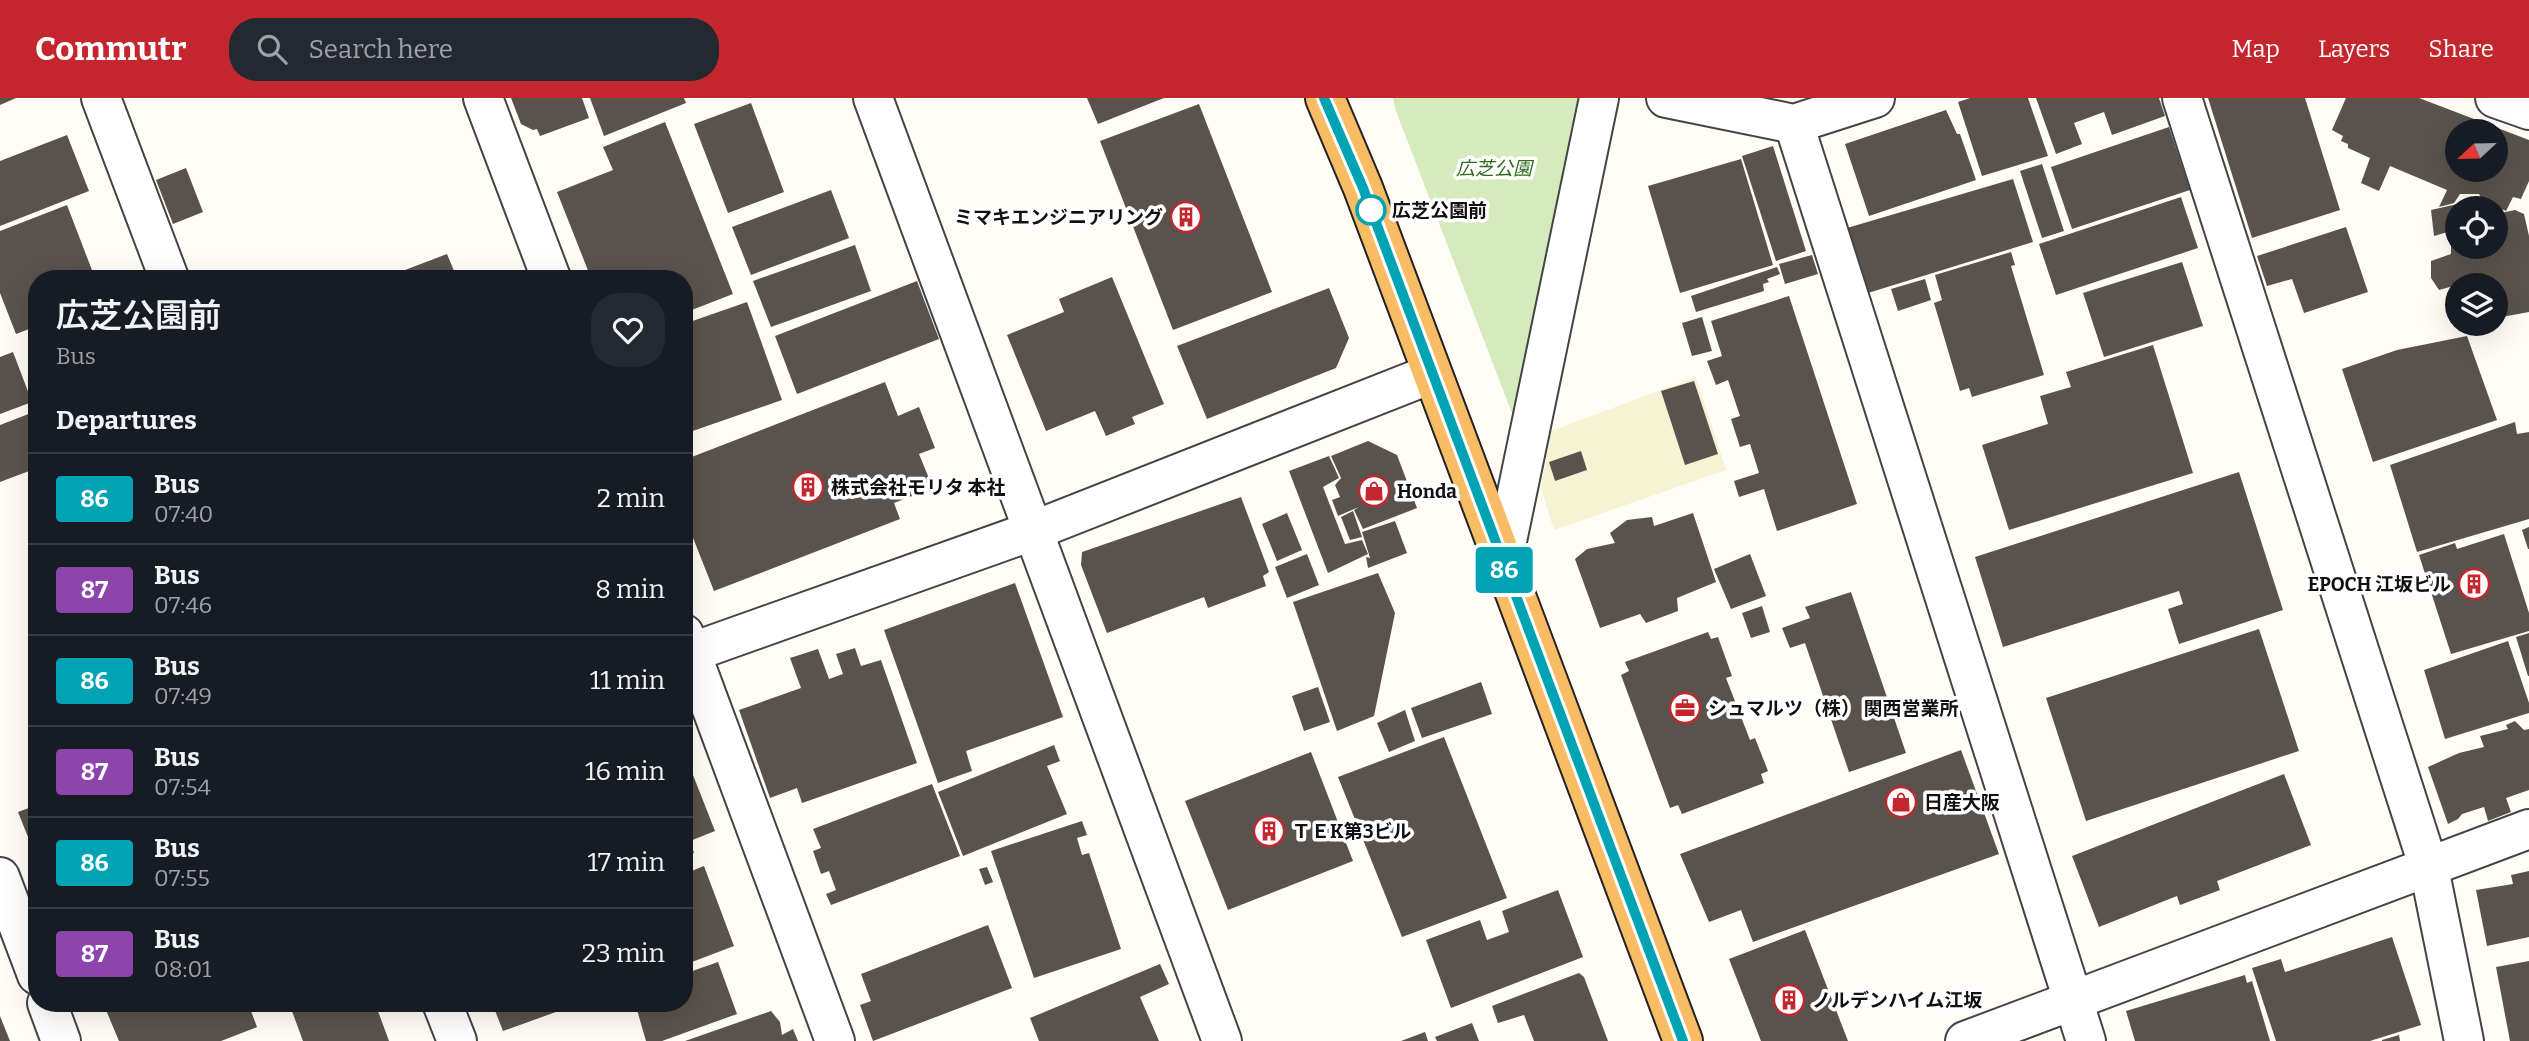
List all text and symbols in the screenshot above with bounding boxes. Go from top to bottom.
search box [229,18,719,81]
text: Commutr [35,29,187,69]
icon: search [253,30,291,68]
text: Search here [309,34,453,65]
text: Map [2232,35,2280,63]
text: Layers [2318,35,2390,63]
text: Share [2428,35,2494,63]
north arrow [2445,119,2508,182]
map controls [2445,119,2508,336]
park label: 広芝公園 [1456,157,1535,180]
marker: 広芝公園前 [1356,195,1386,225]
button: locate [2445,196,2508,259]
place label: 広芝公園前 [1392,199,1487,222]
building icon: ミマキエンジニアリング [1169,200,1203,234]
place label: ミマキエンジニアリング [954,206,1163,229]
button: layers [2445,273,2508,336]
button: heart [591,293,665,367]
text: 広芝公園前 [56,296,221,336]
text: Bus [56,342,96,370]
text: Departures [56,405,197,436]
text: Bus [154,469,200,500]
building icon: 株式会社モリタ 本社 [791,470,825,504]
shop icon: Honda [1357,474,1391,508]
place label: 株式会社モリタ 本社 [831,476,1005,499]
place label: Honda [1397,480,1457,503]
text: 2 min [597,483,665,514]
text: 86 [80,485,109,513]
text: 07:40 [154,500,213,528]
line badge: 86 [1472,547,1536,593]
text: 86 [1490,556,1518,584]
text: Bus [154,560,200,591]
building icon: EPOCH 江坂ビル [2457,567,2491,601]
place label: EPOCH 江坂ビル [2308,573,2451,596]
text: 8 min [595,574,665,605]
text: 87 [81,576,108,604]
text: 07:46 [154,591,212,619]
text: Bus [154,651,200,682]
text: 11 min [590,665,665,696]
text: 86 [80,667,109,695]
text: 07:49 [154,682,212,710]
office icon: シュマルツ（株） 関西営業所 [1668,691,1702,725]
place label: シュマルツ（株） 関西営業所 [1708,697,1958,720]
text: Bus [154,742,200,773]
text: 16 min [585,756,665,787]
text: 87 [81,758,108,786]
text: 07:54 [154,773,211,801]
shop icon: 日産大阪 [1884,785,1918,819]
place label: 日産大阪 [1924,791,2000,814]
building icon: ＴＥK第3ビル [1252,814,1286,848]
place label: ＴＥK第3ビル [1292,820,1412,843]
text: Bus [154,833,200,864]
text: 17 min [587,847,665,878]
text: 86 [80,849,109,877]
text: 07:55 [154,864,210,892]
text: Bus [154,924,200,955]
text: 23 min [582,938,665,969]
text: 87 [81,940,108,968]
text: 08:01 [154,955,211,983]
building icon: ノルデンハイム江坂 [1772,983,1806,1017]
place label: ノルデンハイム江坂 [1812,989,1982,1012]

